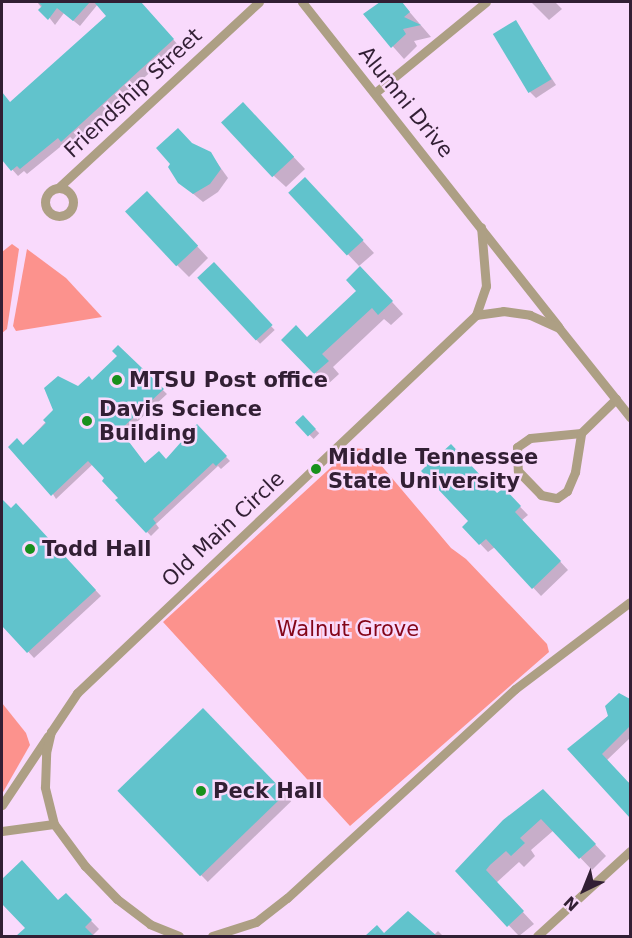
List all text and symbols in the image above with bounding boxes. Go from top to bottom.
street label: Friendship Street [59,23,207,163]
street label: Alumni Drive [353,41,459,163]
place label: MTSU Post office [129,367,328,393]
marker: MTSU Post office [110,373,124,387]
place label: Davis Science Building [99,396,262,446]
marker: Davis Science Building [80,414,94,428]
place label: Middle Tennessee State University [328,444,538,494]
marker: Middle Tennessee State University [309,462,323,476]
street label: Old Main Circle [157,466,289,592]
place label: Todd Hall [42,536,151,562]
marker: Todd Hall [23,542,37,556]
park label: Walnut Grove [277,616,419,642]
place label: Peck Hall [213,778,323,804]
marker: Peck Hall [194,784,208,798]
north arrow [554,860,614,920]
text: N [560,892,583,915]

